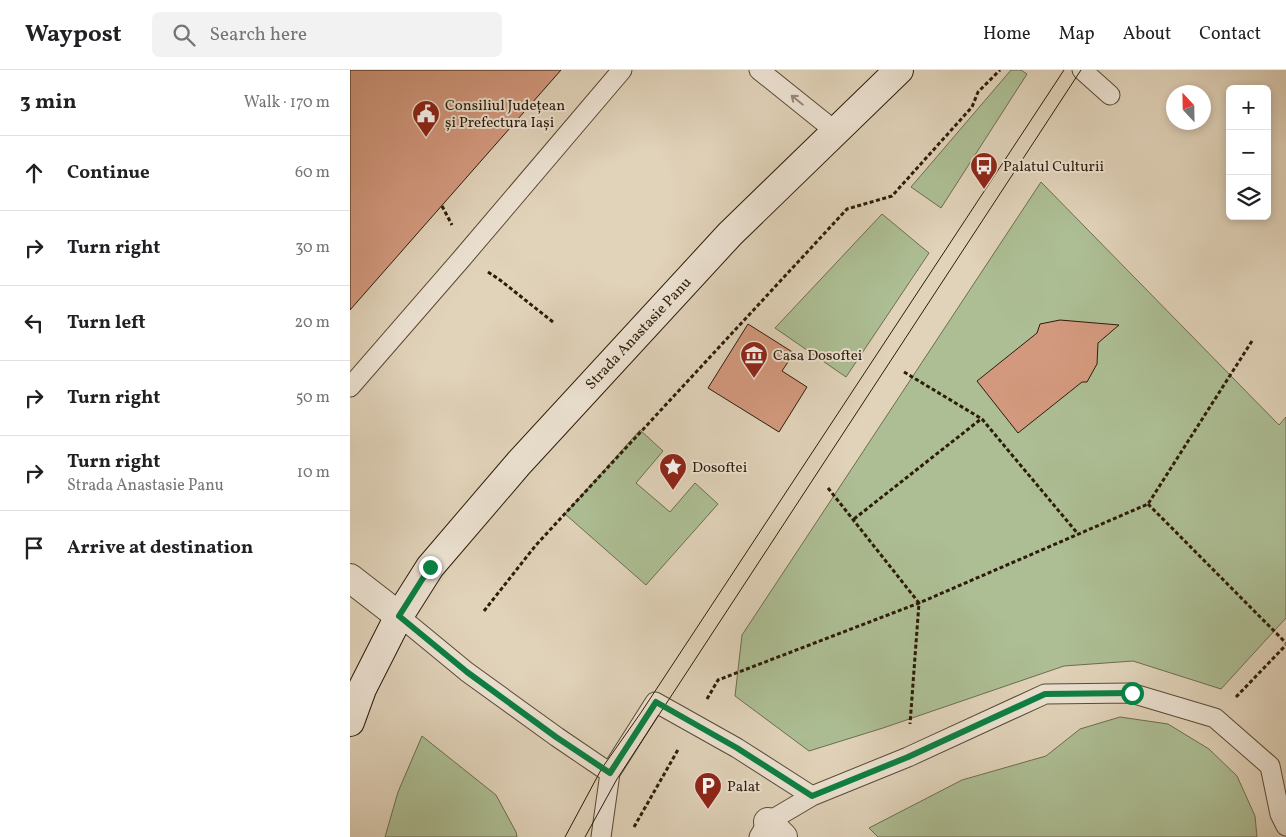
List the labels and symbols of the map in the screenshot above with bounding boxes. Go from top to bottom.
north arrow [1166,85,1211,130]
one-way arrow [791,95,804,106]
place label: Consiliul Județean și Prefectura Iași [445,96,565,134]
public building icon: Consiliul Județean și Prefectura Iași [411,99,441,138]
bus stop icon: Palatul Culturii [969,151,999,190]
place label: Palatul Culturii [1003,157,1104,178]
street label: Strada Anastasie Panu [581,273,697,395]
museum icon: Casa Dosoftei [739,340,769,379]
place label: Casa Dosoftei [773,346,862,367]
place icon: Dosoftei [658,452,688,491]
place label: Dosoftei [692,458,747,479]
route end [419,556,442,579]
route start [1121,682,1144,705]
parking icon: Palat [693,771,723,810]
place label: Palat [727,777,760,798]

